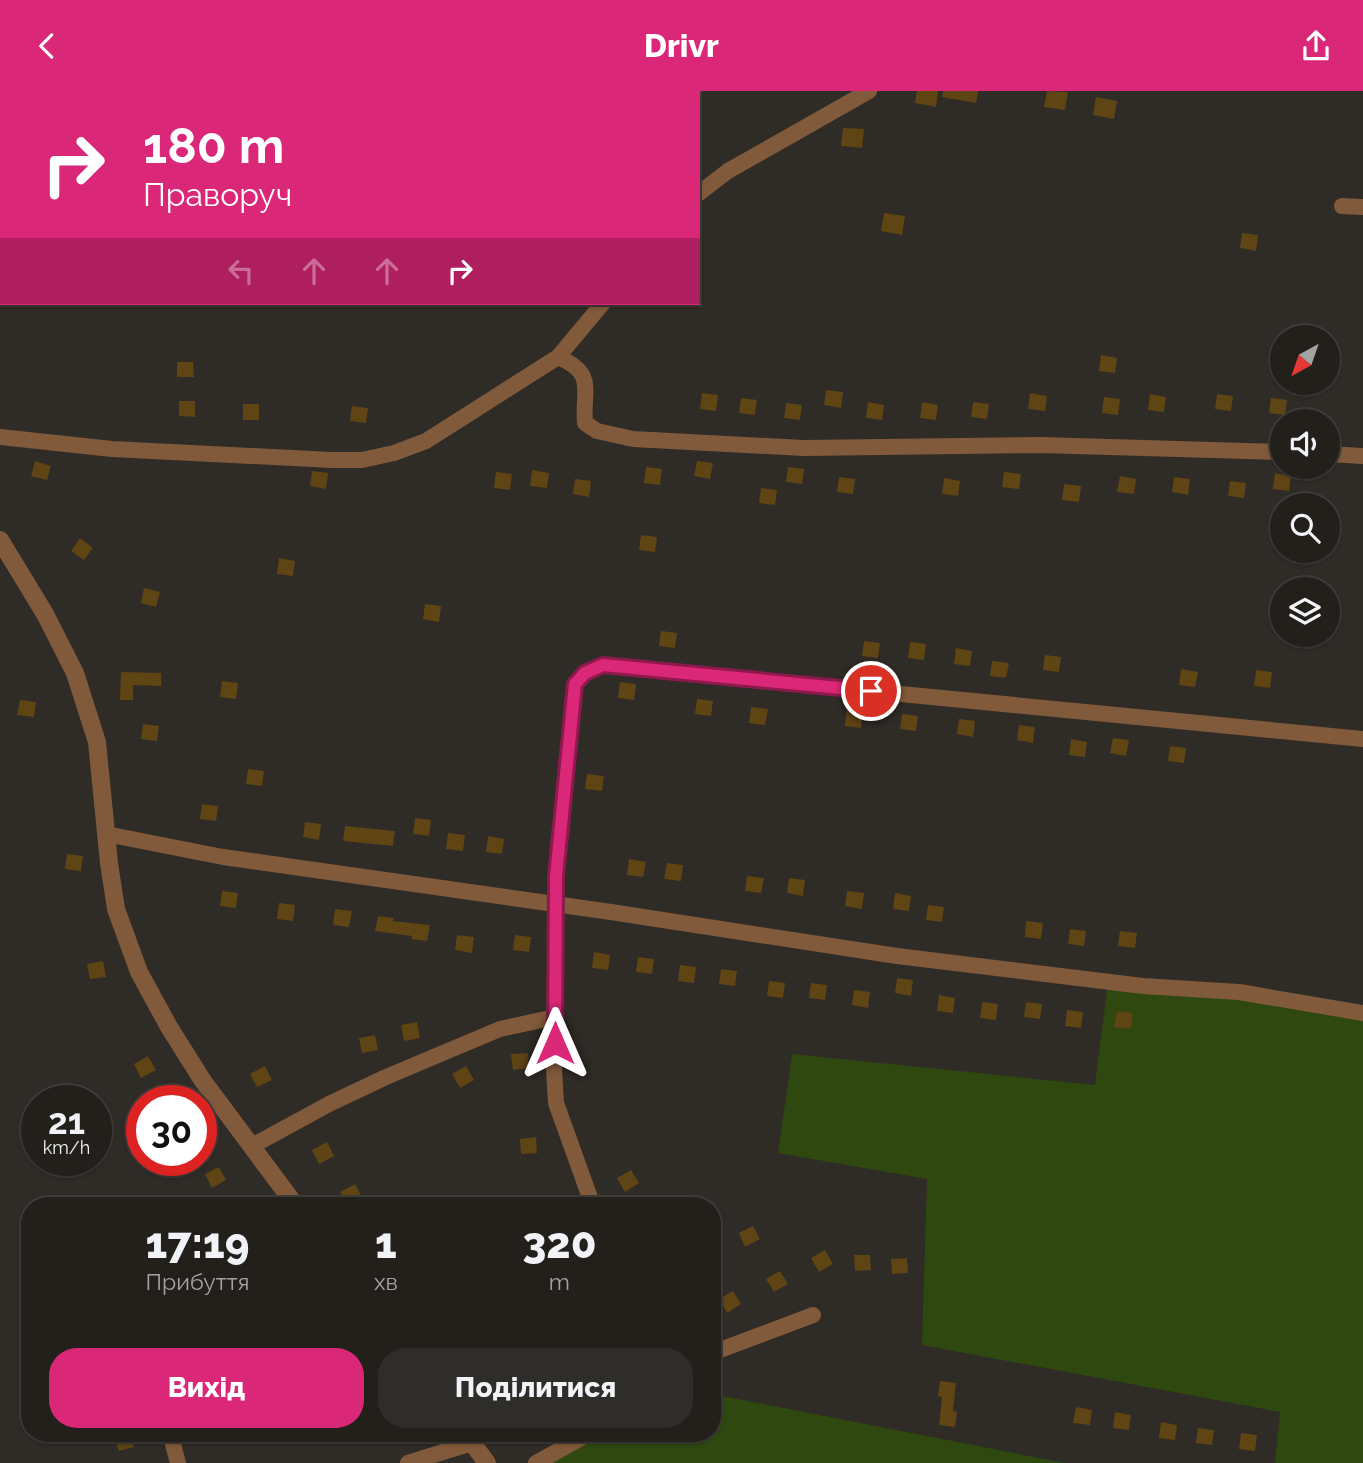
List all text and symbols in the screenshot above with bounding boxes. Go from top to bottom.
icon: back [28,27,66,65]
text: Drivr [644,27,719,64]
icon: share [1297,27,1335,65]
text: 180 m [143,117,284,174]
icon: right [28,119,119,210]
text: Праворуч [143,176,292,213]
icon: left [222,252,260,290]
icon: ahead [295,252,333,290]
icon: ahead [368,252,406,290]
icon: right [441,252,479,290]
north arrow [1270,325,1340,395]
map controls [1270,325,1340,647]
button: sound [1270,409,1340,479]
button: search [1270,493,1340,563]
button: layers [1270,577,1340,647]
pin [841,661,901,721]
icon: arrive [852,672,890,710]
position arrow [518,1006,592,1080]
speed limit sign: 30 [126,1085,217,1176]
text: 21 [48,1101,85,1142]
text: km/h [43,1137,90,1158]
text: 17:19 [146,1219,249,1268]
text: 1 [375,1219,397,1268]
text: 320 [522,1219,596,1268]
text: Прибуття [146,1268,249,1295]
text: хв [374,1268,398,1295]
text: m [549,1268,570,1295]
button: Вихід [49,1348,364,1428]
button: Поділитися [378,1348,693,1428]

